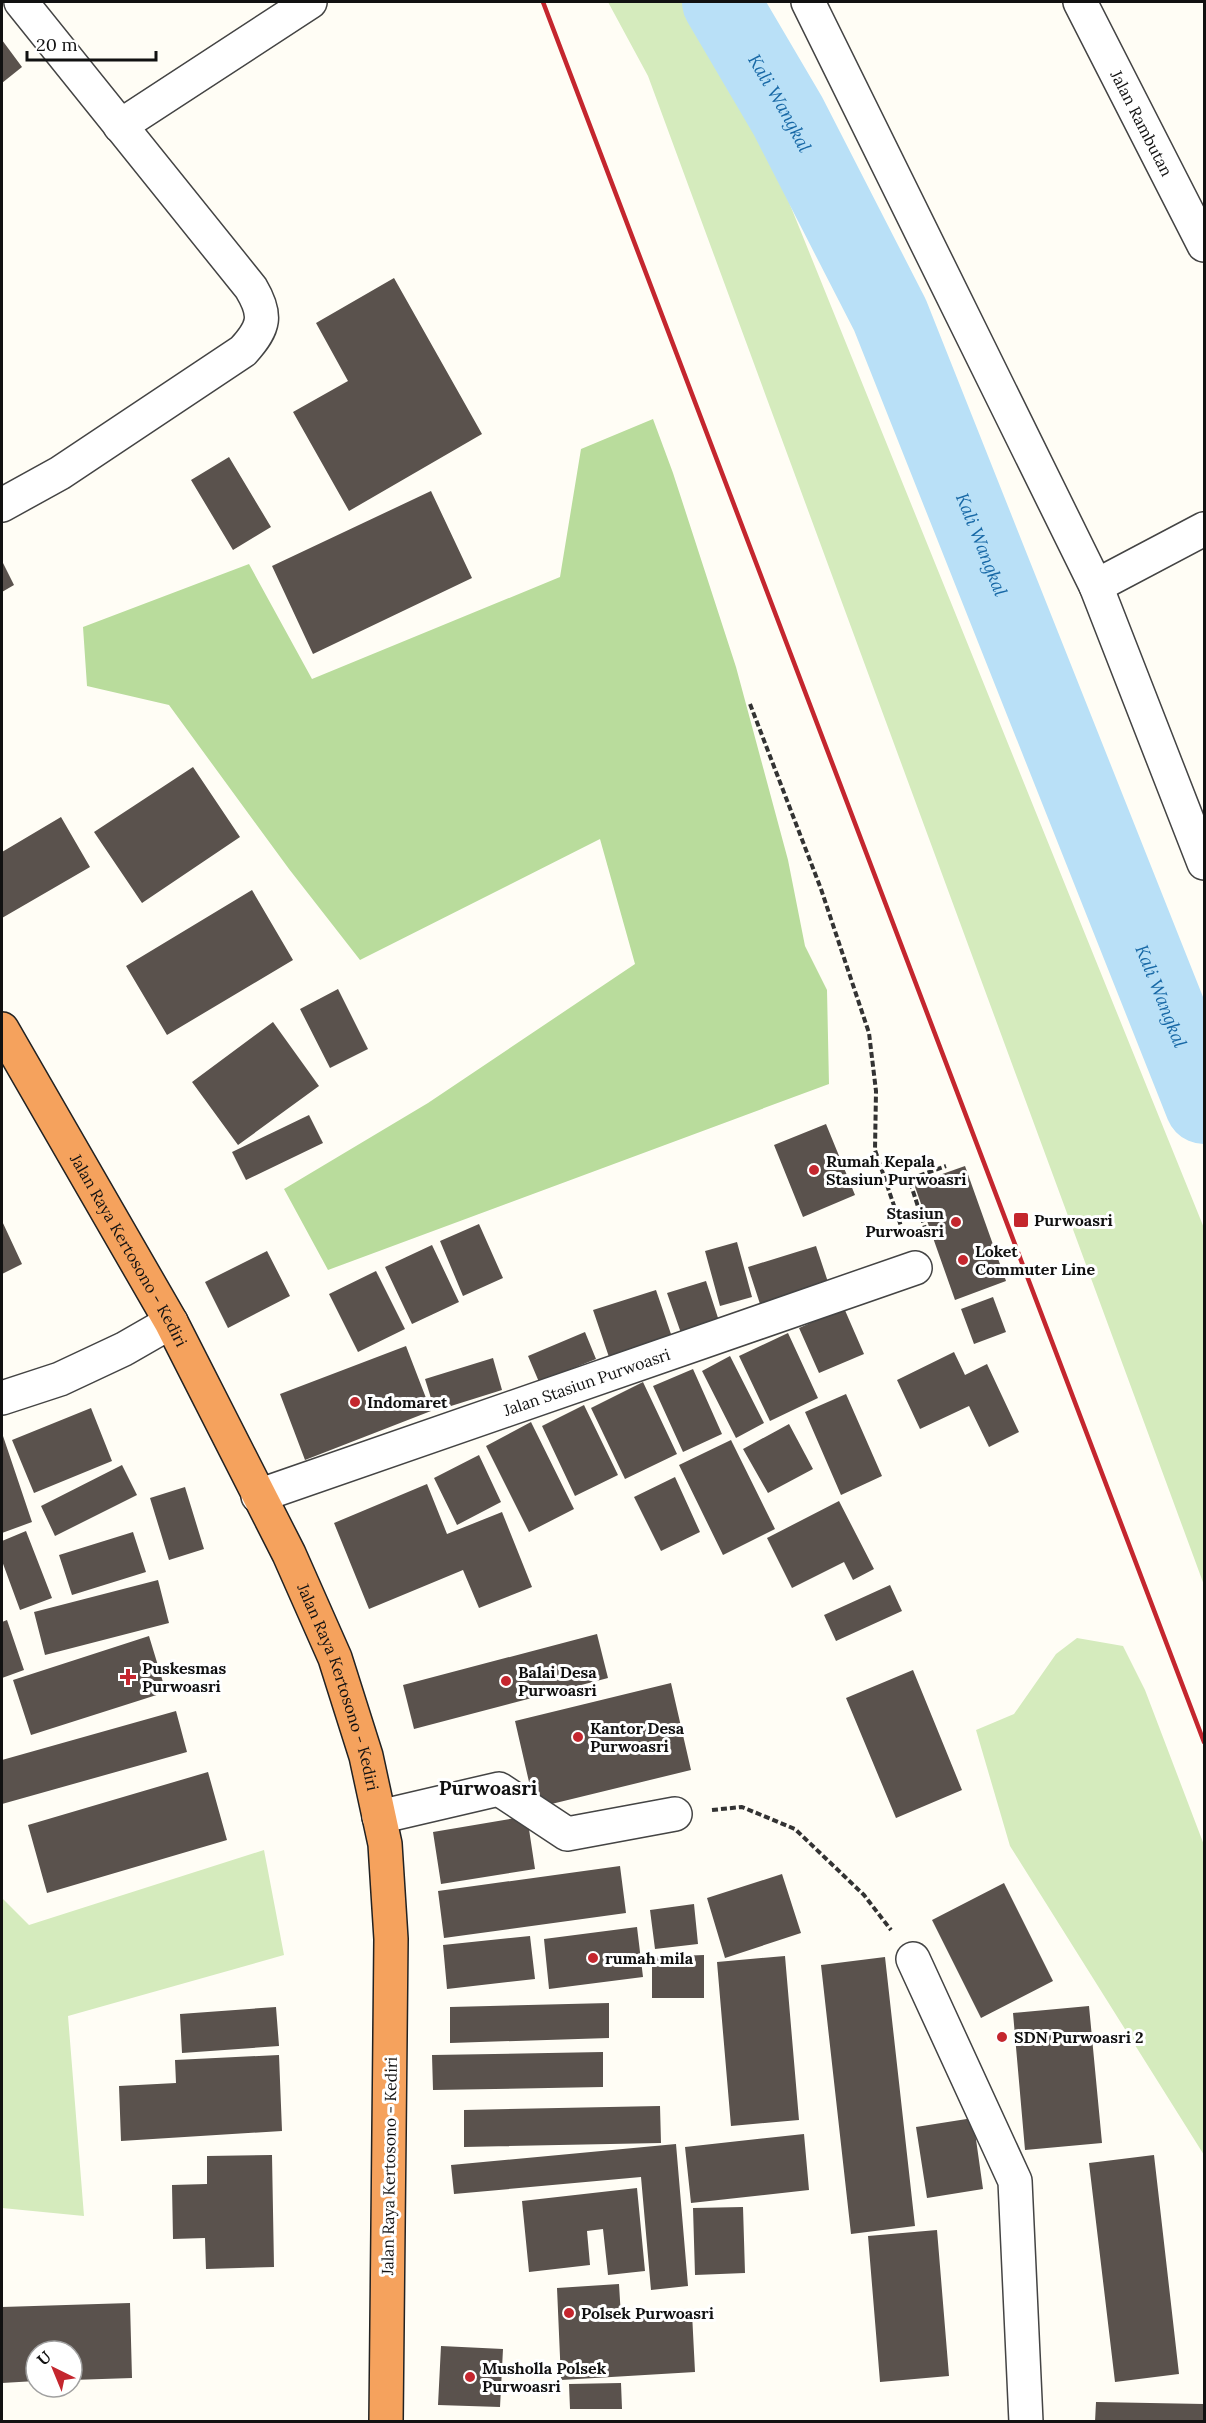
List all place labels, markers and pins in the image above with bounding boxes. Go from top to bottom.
place label: Rumah Kepala Stasiun Purwoasri [826,1151,967,1189]
marker: Rumah Kepala Stasiun Purwoasri [807,1163,821,1177]
place label: Stasiun Purwoasri [865,1203,944,1241]
place label: Purwoasri [1034,1210,1113,1230]
marker: Purwoasri [1012,1211,1030,1229]
marker: Stasiun Purwoasri [949,1215,963,1229]
place label: Loket Commuter Line [975,1241,1095,1279]
marker: Loket Commuter Line [956,1253,970,1267]
place label: Indomaret [367,1392,448,1412]
marker: Indomaret [348,1395,362,1409]
place label: Puskesmas Purwoasri [142,1658,226,1696]
place label: Balai Desa Purwoasri [518,1662,597,1700]
marker: Puskesmas Purwoasri [119,1668,137,1686]
marker: Balai Desa Purwoasri [499,1674,513,1688]
place label: Kantor Desa Purwoasri [590,1718,685,1756]
marker: Kantor Desa Purwoasri [571,1730,585,1744]
place label: rumah mila [605,1948,694,1968]
marker: rumah mila [586,1951,600,1965]
place label: SDN Purwoasri 2 [1014,2027,1144,2047]
marker: SDN Purwoasri 2 [995,2030,1009,2044]
place label: Polsek Purwoasri [581,2303,714,2323]
marker: Polsek Purwoasri [562,2306,576,2320]
place label: Musholla Polsek Purwoasri [482,2358,607,2396]
marker: Musholla Polsek Purwoasri [463,2370,477,2384]

